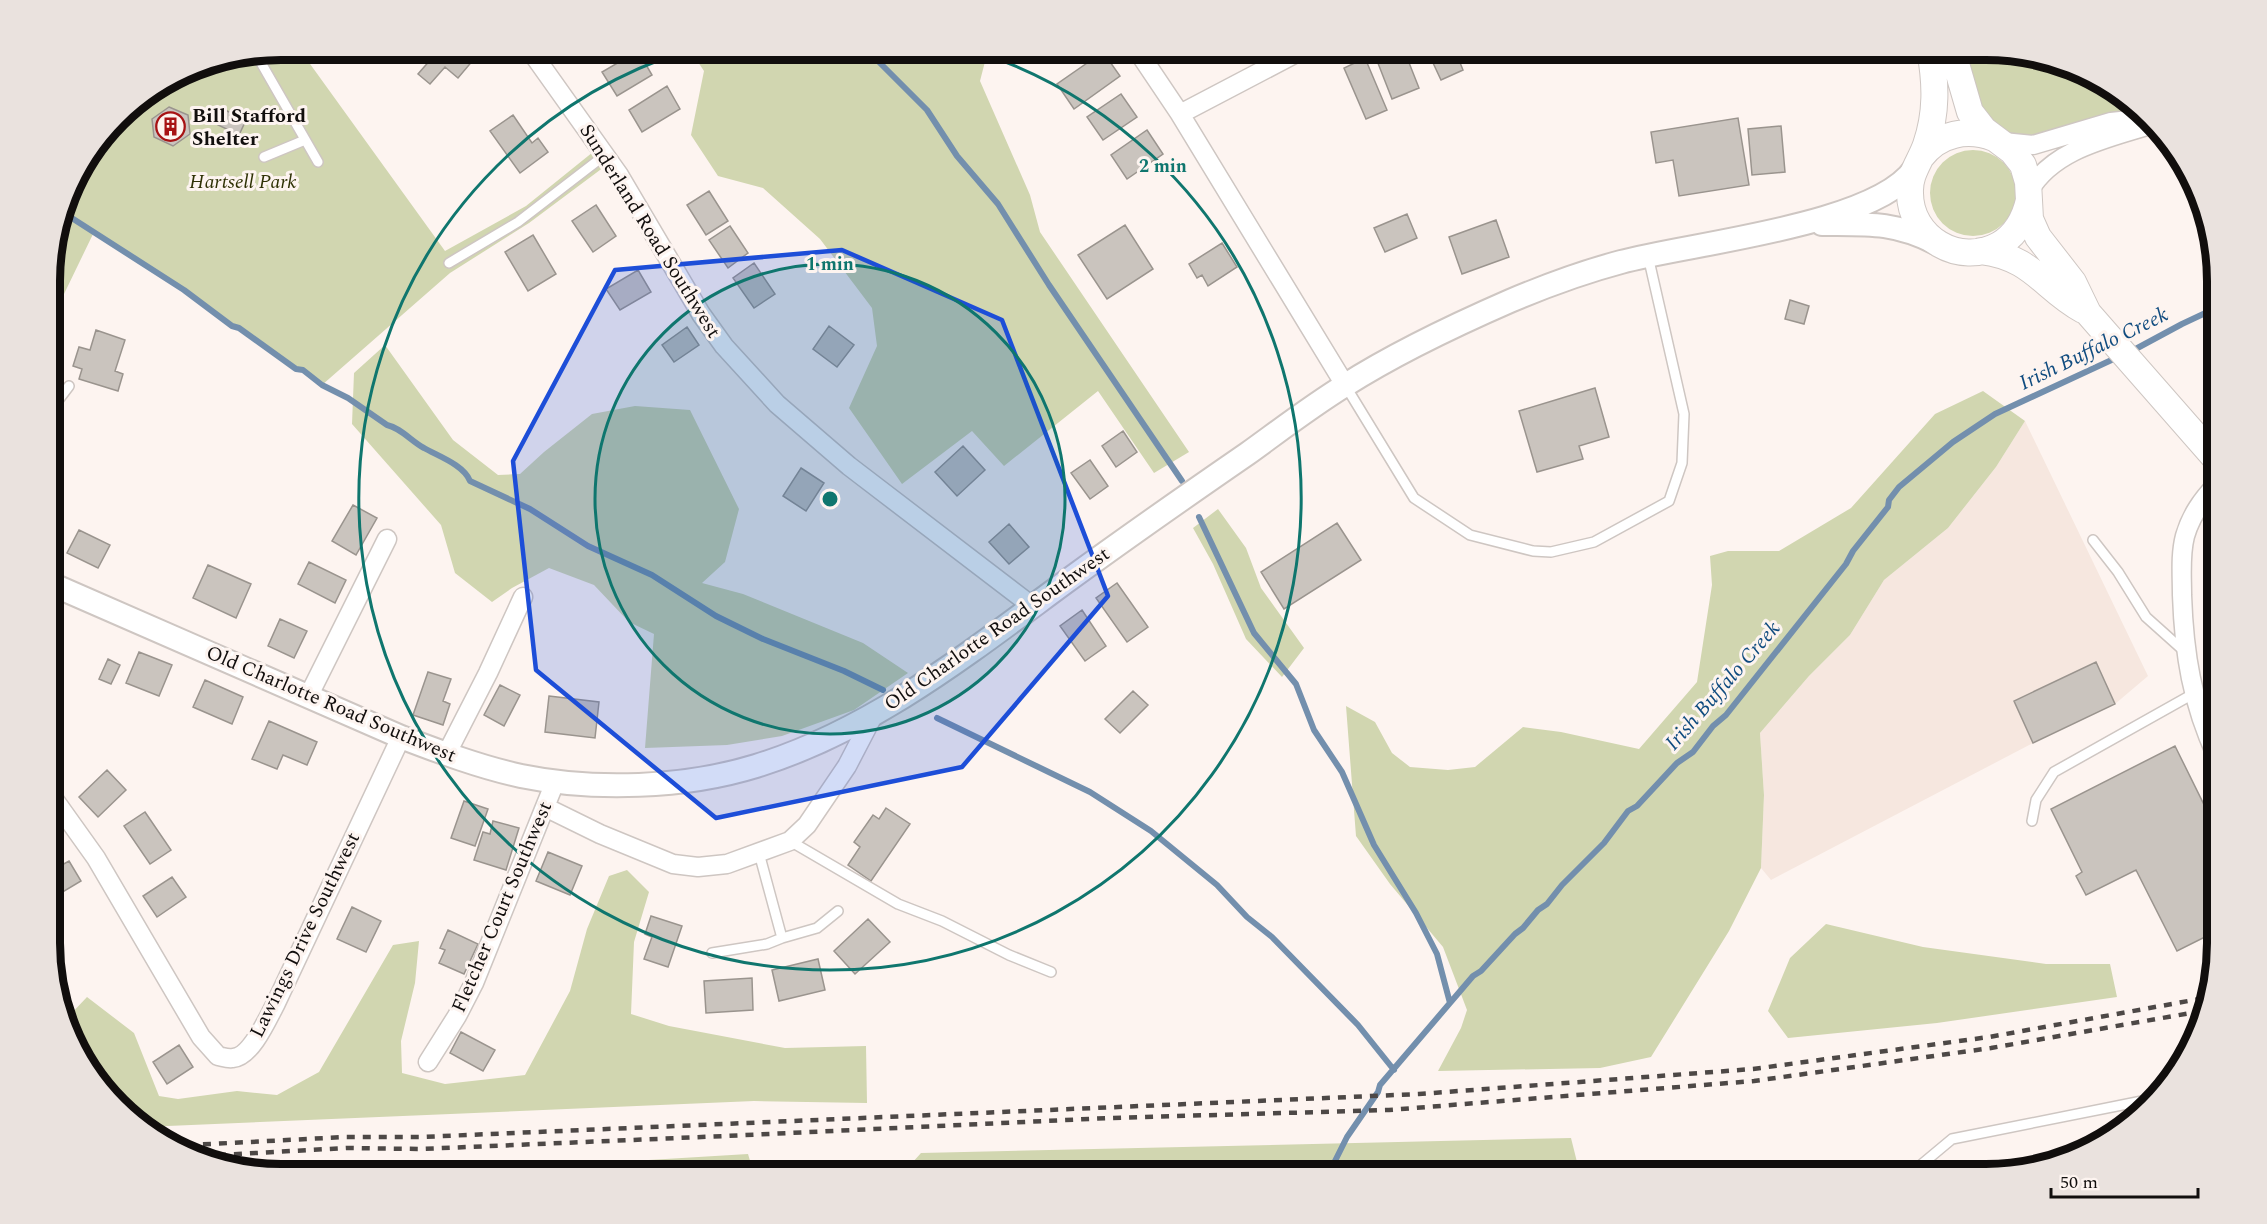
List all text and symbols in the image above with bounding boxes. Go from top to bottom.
place label: Bill Stafford Shelter [192,101,306,154]
building icon: Bill Stafford Shelter [155,111,187,143]
street label: Sunderland Road Southwest [572,118,728,344]
text: 2 min [1139,153,1187,180]
park label: Hartsell Park [189,167,297,197]
text: 1 min [806,251,854,278]
water label: Irish Buffalo Creek [2014,299,2174,399]
centre of rings [820,489,840,509]
street label: Old Charlotte Road Southwest [878,539,1116,719]
water label: Irish Buffalo Creek [1658,614,1789,758]
street label: Old Charlotte Road Southwest [201,638,461,770]
street label: Fletcher Court Southwest [444,797,560,1017]
street label: Lawings Drive Southwest [242,827,368,1043]
scale bar [2051,1161,2198,1199]
text: 50 m [2060,1169,2098,1196]

